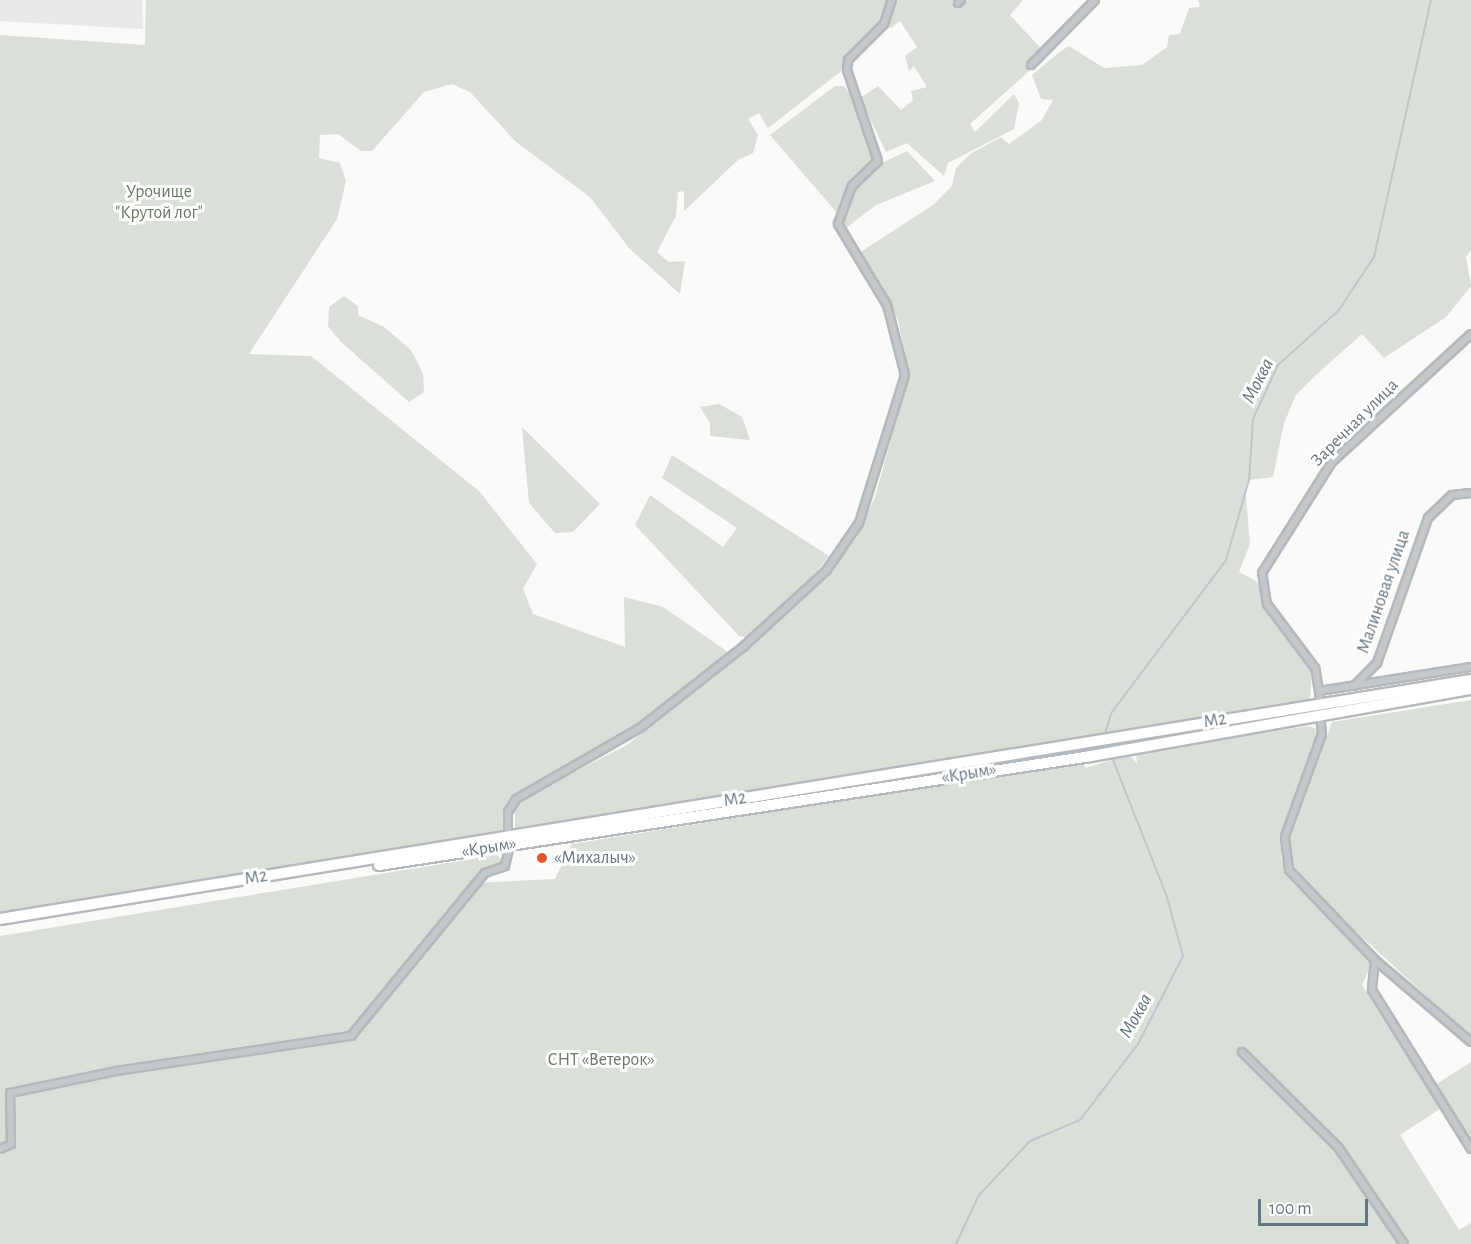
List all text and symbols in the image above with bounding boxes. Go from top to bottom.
park label: Урочище "Крутой лог" [115,182,203,224]
water label: Моква [1237,355,1279,407]
street label: Заречная улица [1307,375,1403,471]
street label: Малиновая улица [1353,527,1415,657]
street label: М2 [1202,709,1228,733]
street label: «Крым» [940,759,998,789]
street label: М2 [722,788,748,812]
street label: «Крым» [460,833,518,863]
place label: «Михалыч» [554,847,636,869]
marker: «Михалыч» [535,851,549,865]
street label: М2 [243,866,269,890]
water label: Моква [1114,990,1158,1042]
park label: СНТ «Ветерок» [547,1049,655,1071]
scale bar [1261,1187,1370,1225]
text: 100 m [1269,1200,1312,1218]

